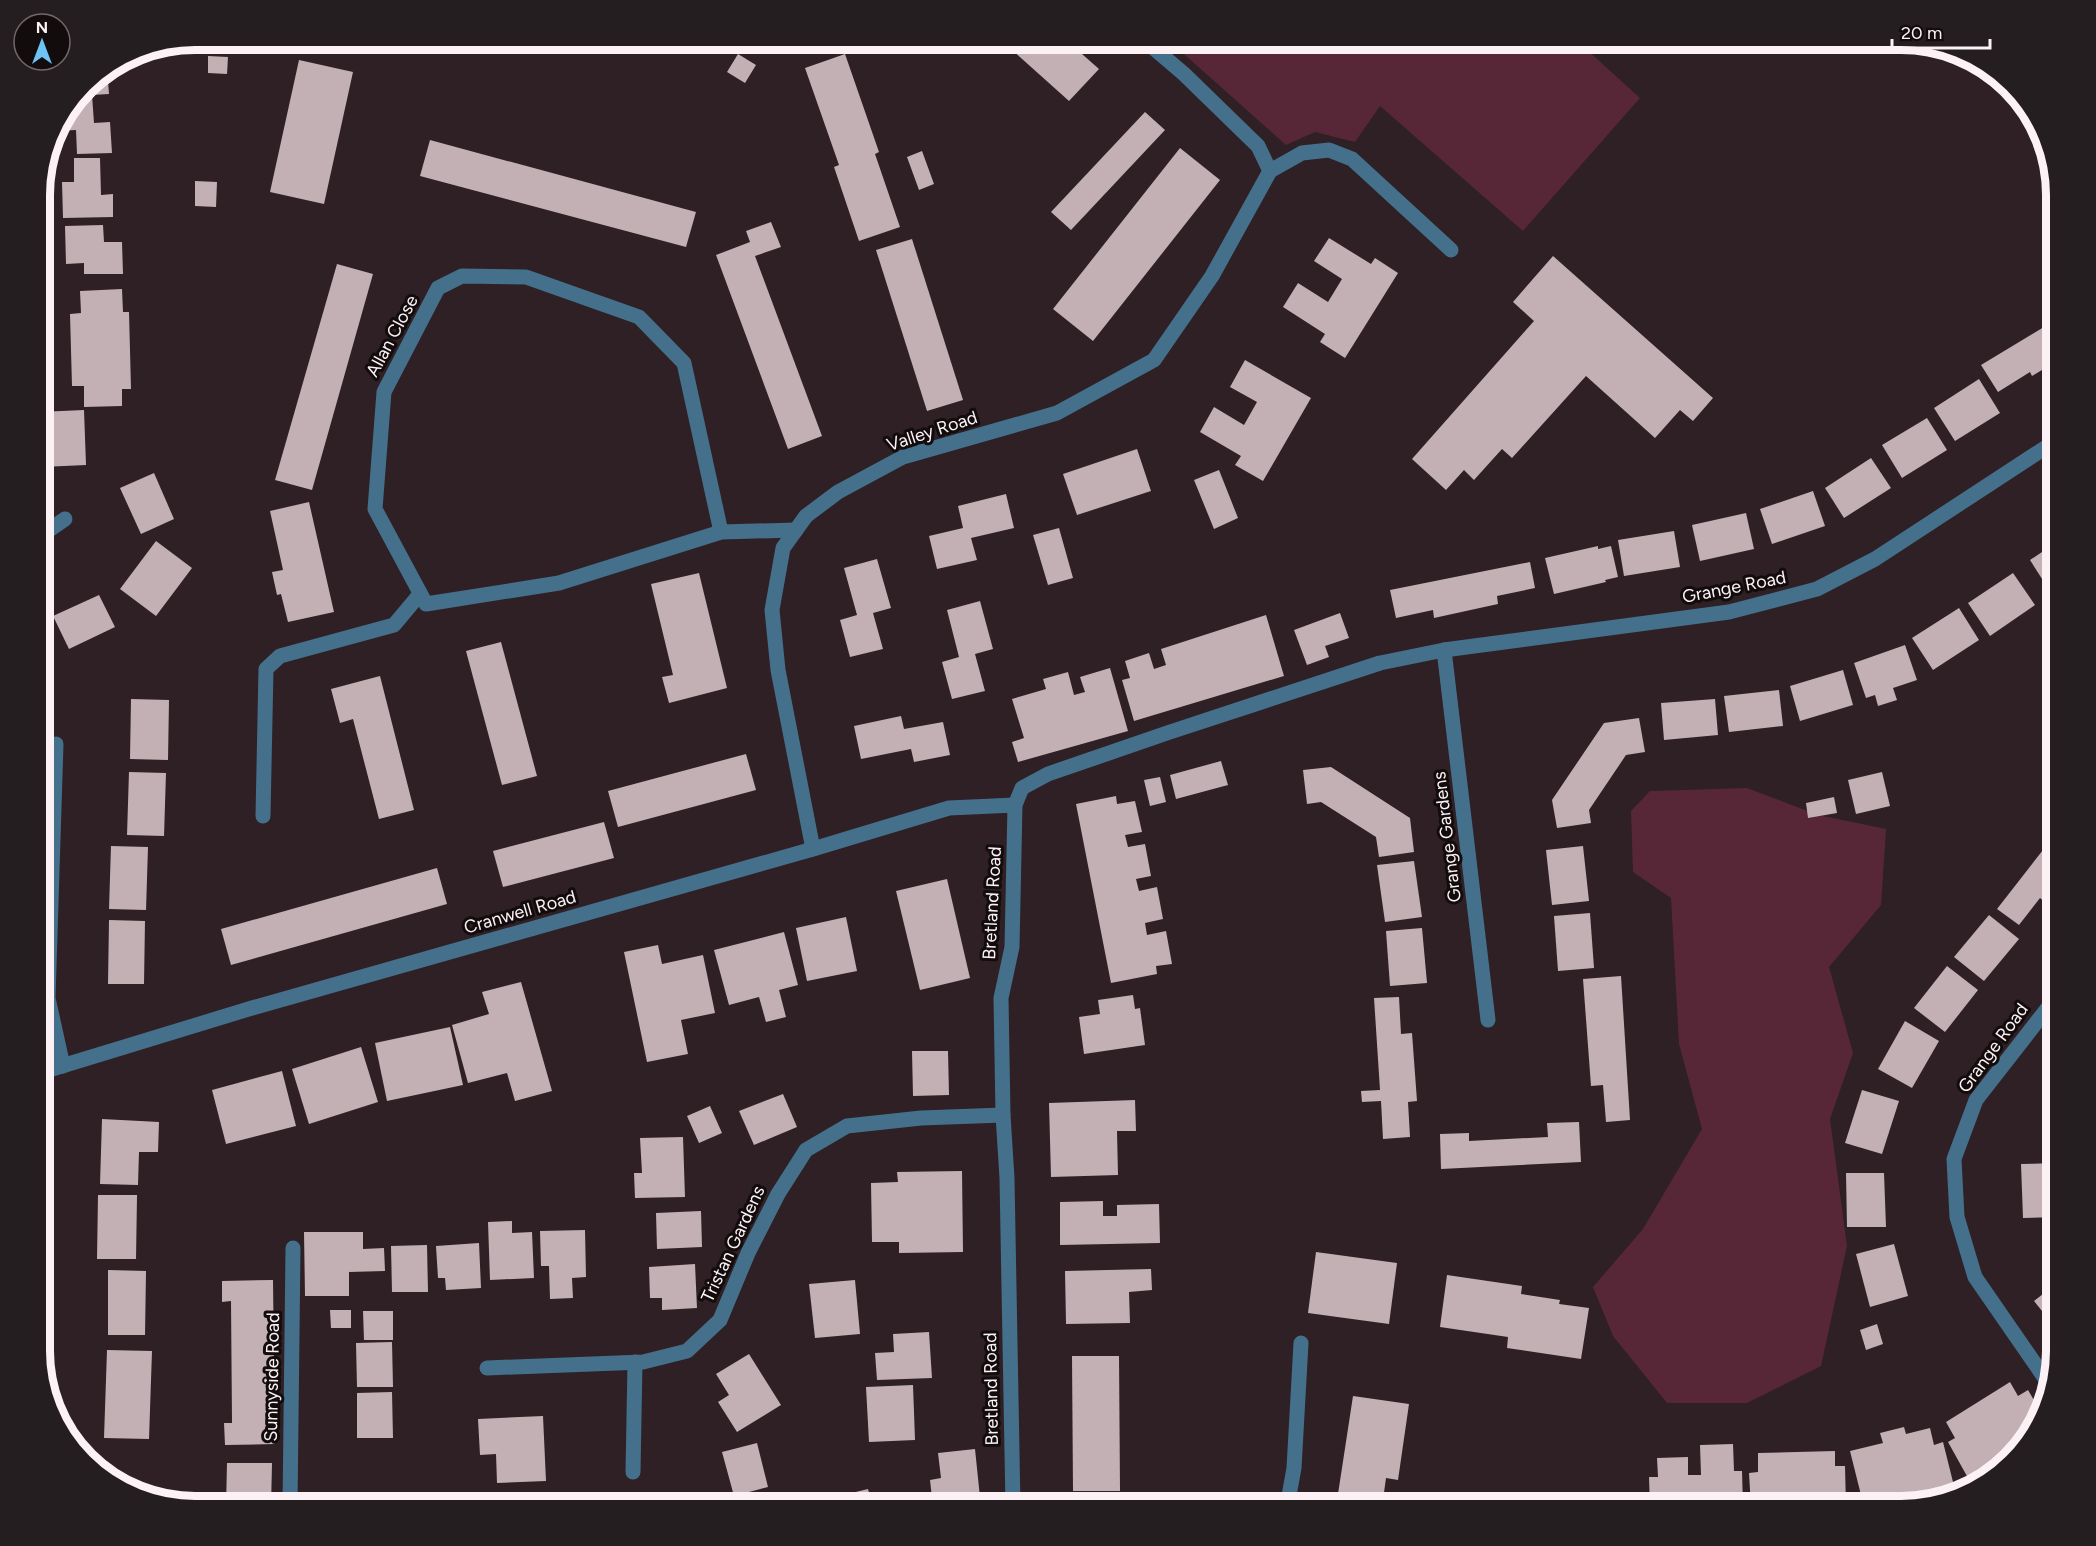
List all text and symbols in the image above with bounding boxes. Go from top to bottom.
north arrow [12,12,72,72]
scale bar [1892,12,1990,50]
text: N [36,18,48,37]
text: 20 m [1901,22,1942,44]
street label: Allan Close [361,291,423,381]
street label: Valley Road [884,406,980,456]
street label: Grange Road [1680,566,1788,608]
street label: Grange Gardens [1428,770,1466,904]
street label: Bretland Road [978,846,1006,960]
street label: Cranwell Road [461,885,579,939]
street label: Grange Road [1953,999,2033,1097]
street label: Tristan Gardens [696,1182,770,1306]
street label: Sunnyside Road [260,1312,284,1442]
street label: Bretland Road [979,1332,1003,1446]

